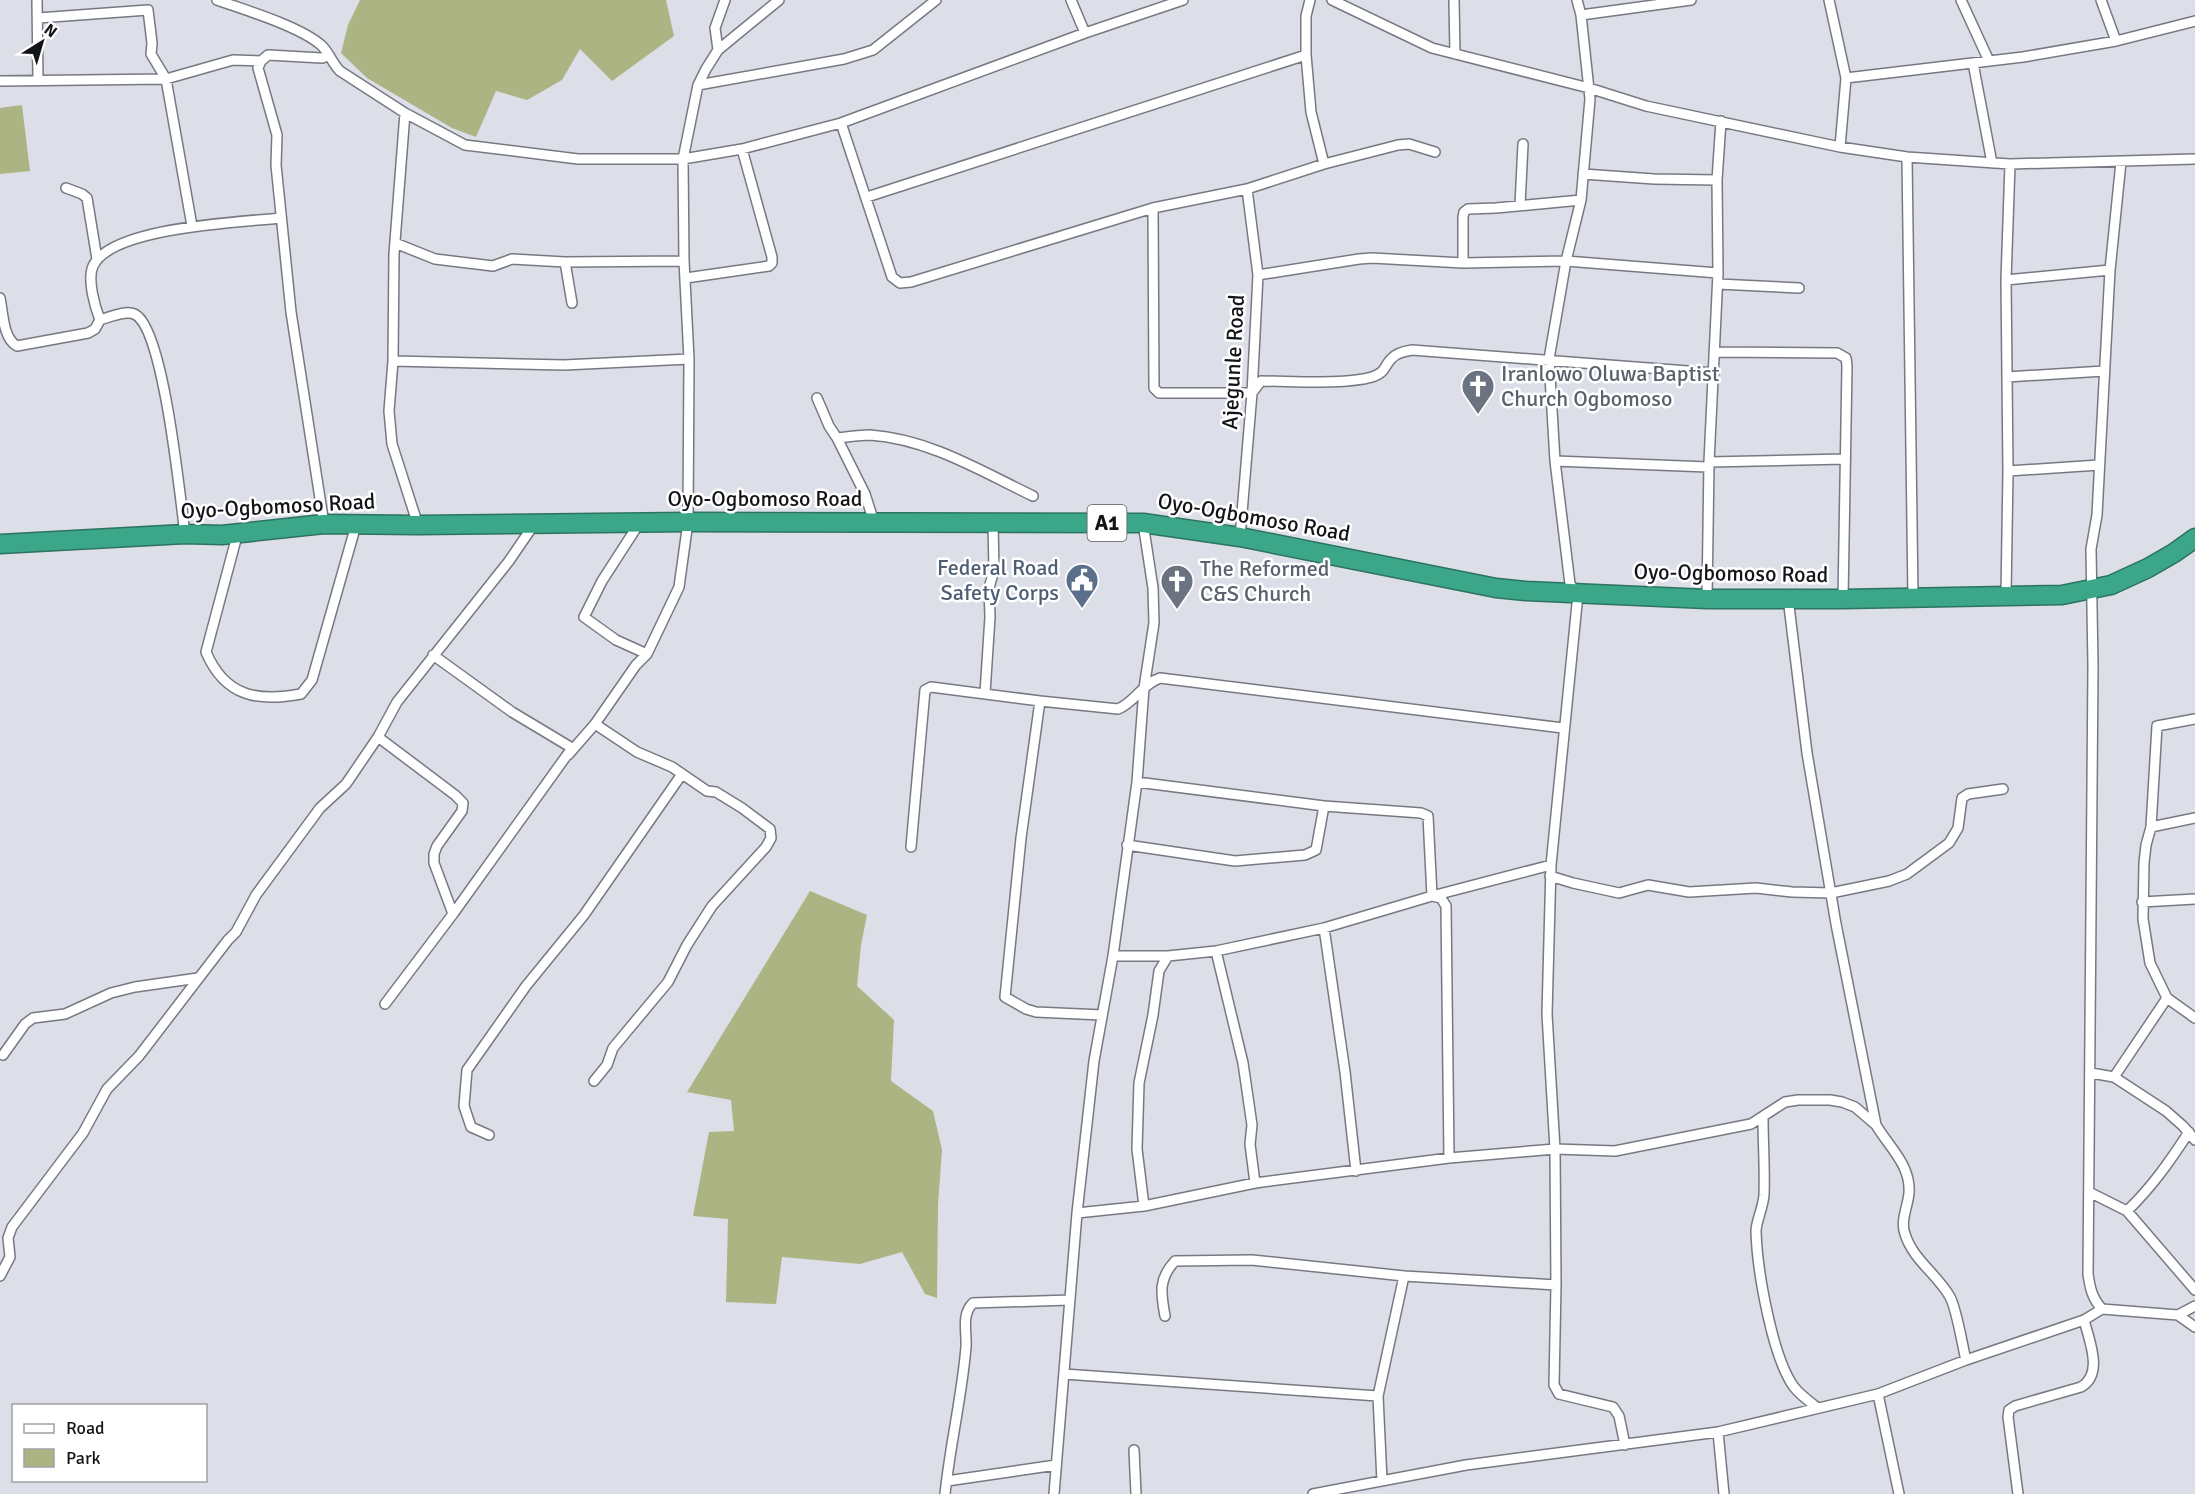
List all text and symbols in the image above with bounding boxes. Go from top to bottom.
north arrow [12,12,72,72]
text: N [40,19,61,42]
street label: Ajegunle Road [1216,294,1250,430]
place label: Iranlowo Oluwa Baptist Church Ogbomoso [1501,360,1720,412]
church icon: Iranlowo Oluwa Baptist Church Ogbomoso [1460,368,1496,415]
street label: Oyo-Ogbomoso Road [668,485,862,512]
street label: Oyo-Ogbomoso Road [180,487,376,525]
street label: Oyo-Ogbomoso Road [1156,487,1352,547]
road number: A1 [1088,505,1126,541]
place label: Federal Road Safety Corps [937,554,1059,606]
place label: The Reformed C&S Church [1200,555,1330,607]
street label: Oyo-Ogbomoso Road [1633,558,1829,588]
public building icon: Federal Road Safety Corps [1064,562,1100,609]
church icon: The Reformed C&S Church [1159,563,1195,610]
legend [12,1404,207,1482]
text: Road [66,1417,105,1439]
text: Park [66,1447,101,1469]

